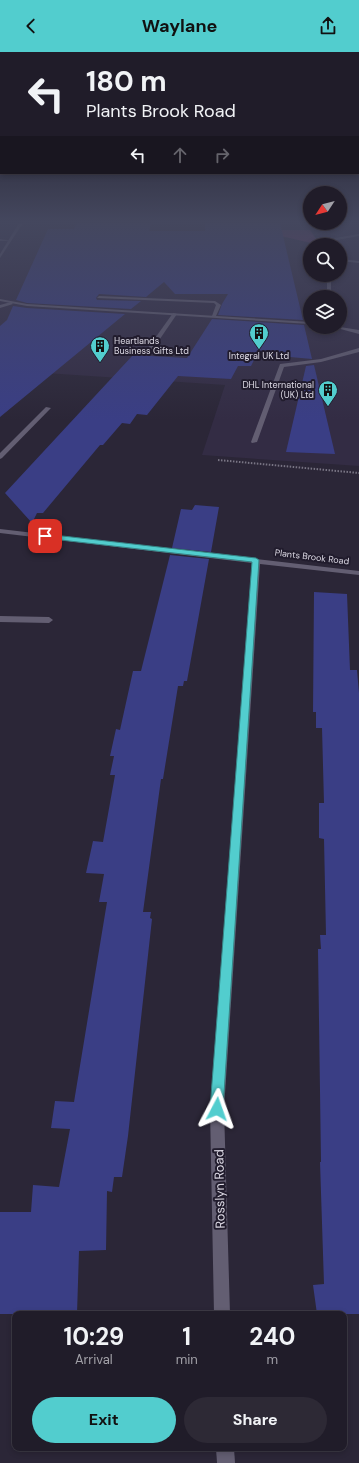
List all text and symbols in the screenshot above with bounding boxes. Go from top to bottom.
text: Waylane [142,14,217,38]
icon: back [20,15,42,37]
icon: share [317,15,339,37]
text: 180 m [86,63,167,100]
icon: left [20,68,72,120]
text: Plants Brook Road [86,99,236,123]
icon: left [127,144,149,166]
icon: ahead [169,144,191,166]
icon: right [211,144,233,166]
north arrow [303,186,347,230]
map controls [303,186,347,334]
button: search [303,238,347,282]
button: layers [303,290,347,334]
building icon: Integral UK Ltd [248,322,270,350]
building icon: Heartlands Business Gifts Ltd [89,335,111,363]
place label: Heartlands Business Gifts Ltd [114,335,189,357]
place label: Integral UK Ltd [229,350,289,362]
place label: DHL International (UK) Ltd [242,379,314,401]
building icon: DHL International (UK) Ltd [317,379,339,407]
pin [28,519,62,553]
icon: arrive [34,525,56,547]
street label: Plants Brook Road [274,546,350,568]
position arrow [196,1088,238,1130]
street label: Rosslyn Road [210,1149,229,1229]
text: 10:29 [63,1321,124,1352]
text: 1 [182,1321,191,1352]
text: 240 [249,1321,295,1352]
text: Arrival [75,1351,113,1368]
text: min [176,1351,198,1368]
text: m [267,1351,278,1368]
button: Exit [32,1397,176,1443]
button: Share [184,1397,327,1443]

